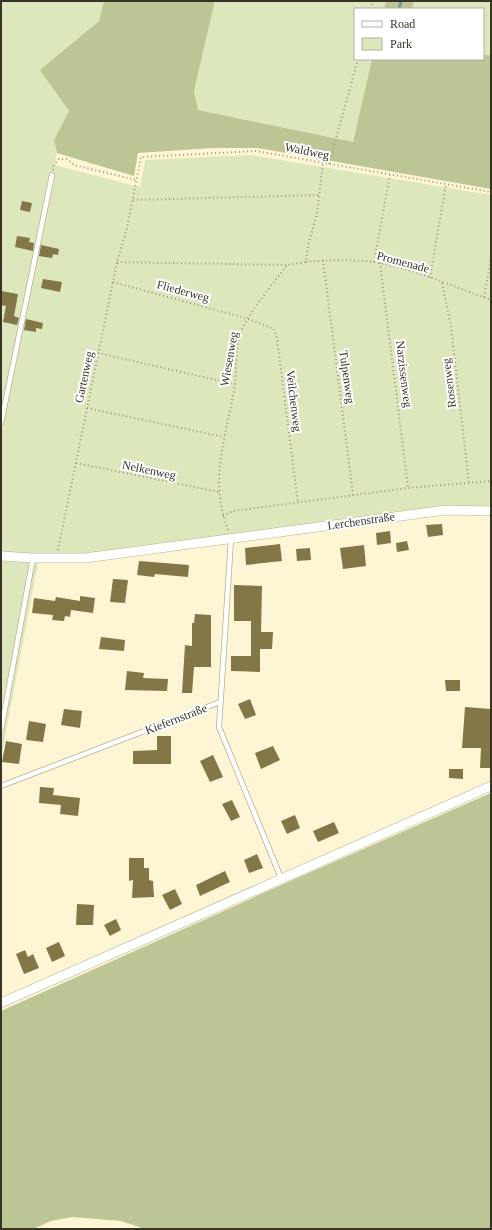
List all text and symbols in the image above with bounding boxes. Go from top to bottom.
legend [354,8,484,60]
text: Road [390,17,415,31]
text: Park [390,37,412,51]
street label: Waldweg [284,140,330,162]
street label: Promenade [375,248,431,276]
street label: Fliederweg [155,277,211,305]
street label: Wiesenweg [217,330,241,388]
street label: Narzissenweg [393,340,415,408]
street label: Gartenweg [72,350,96,404]
street label: Tulpenweg [336,350,358,404]
street label: Rosenweg [439,357,459,409]
street label: Veilchenweg [283,369,305,433]
street label: Nelkenweg [121,457,177,483]
street label: Lerchenstraße [326,509,396,533]
street label: Kiefernstraße [143,701,209,737]

